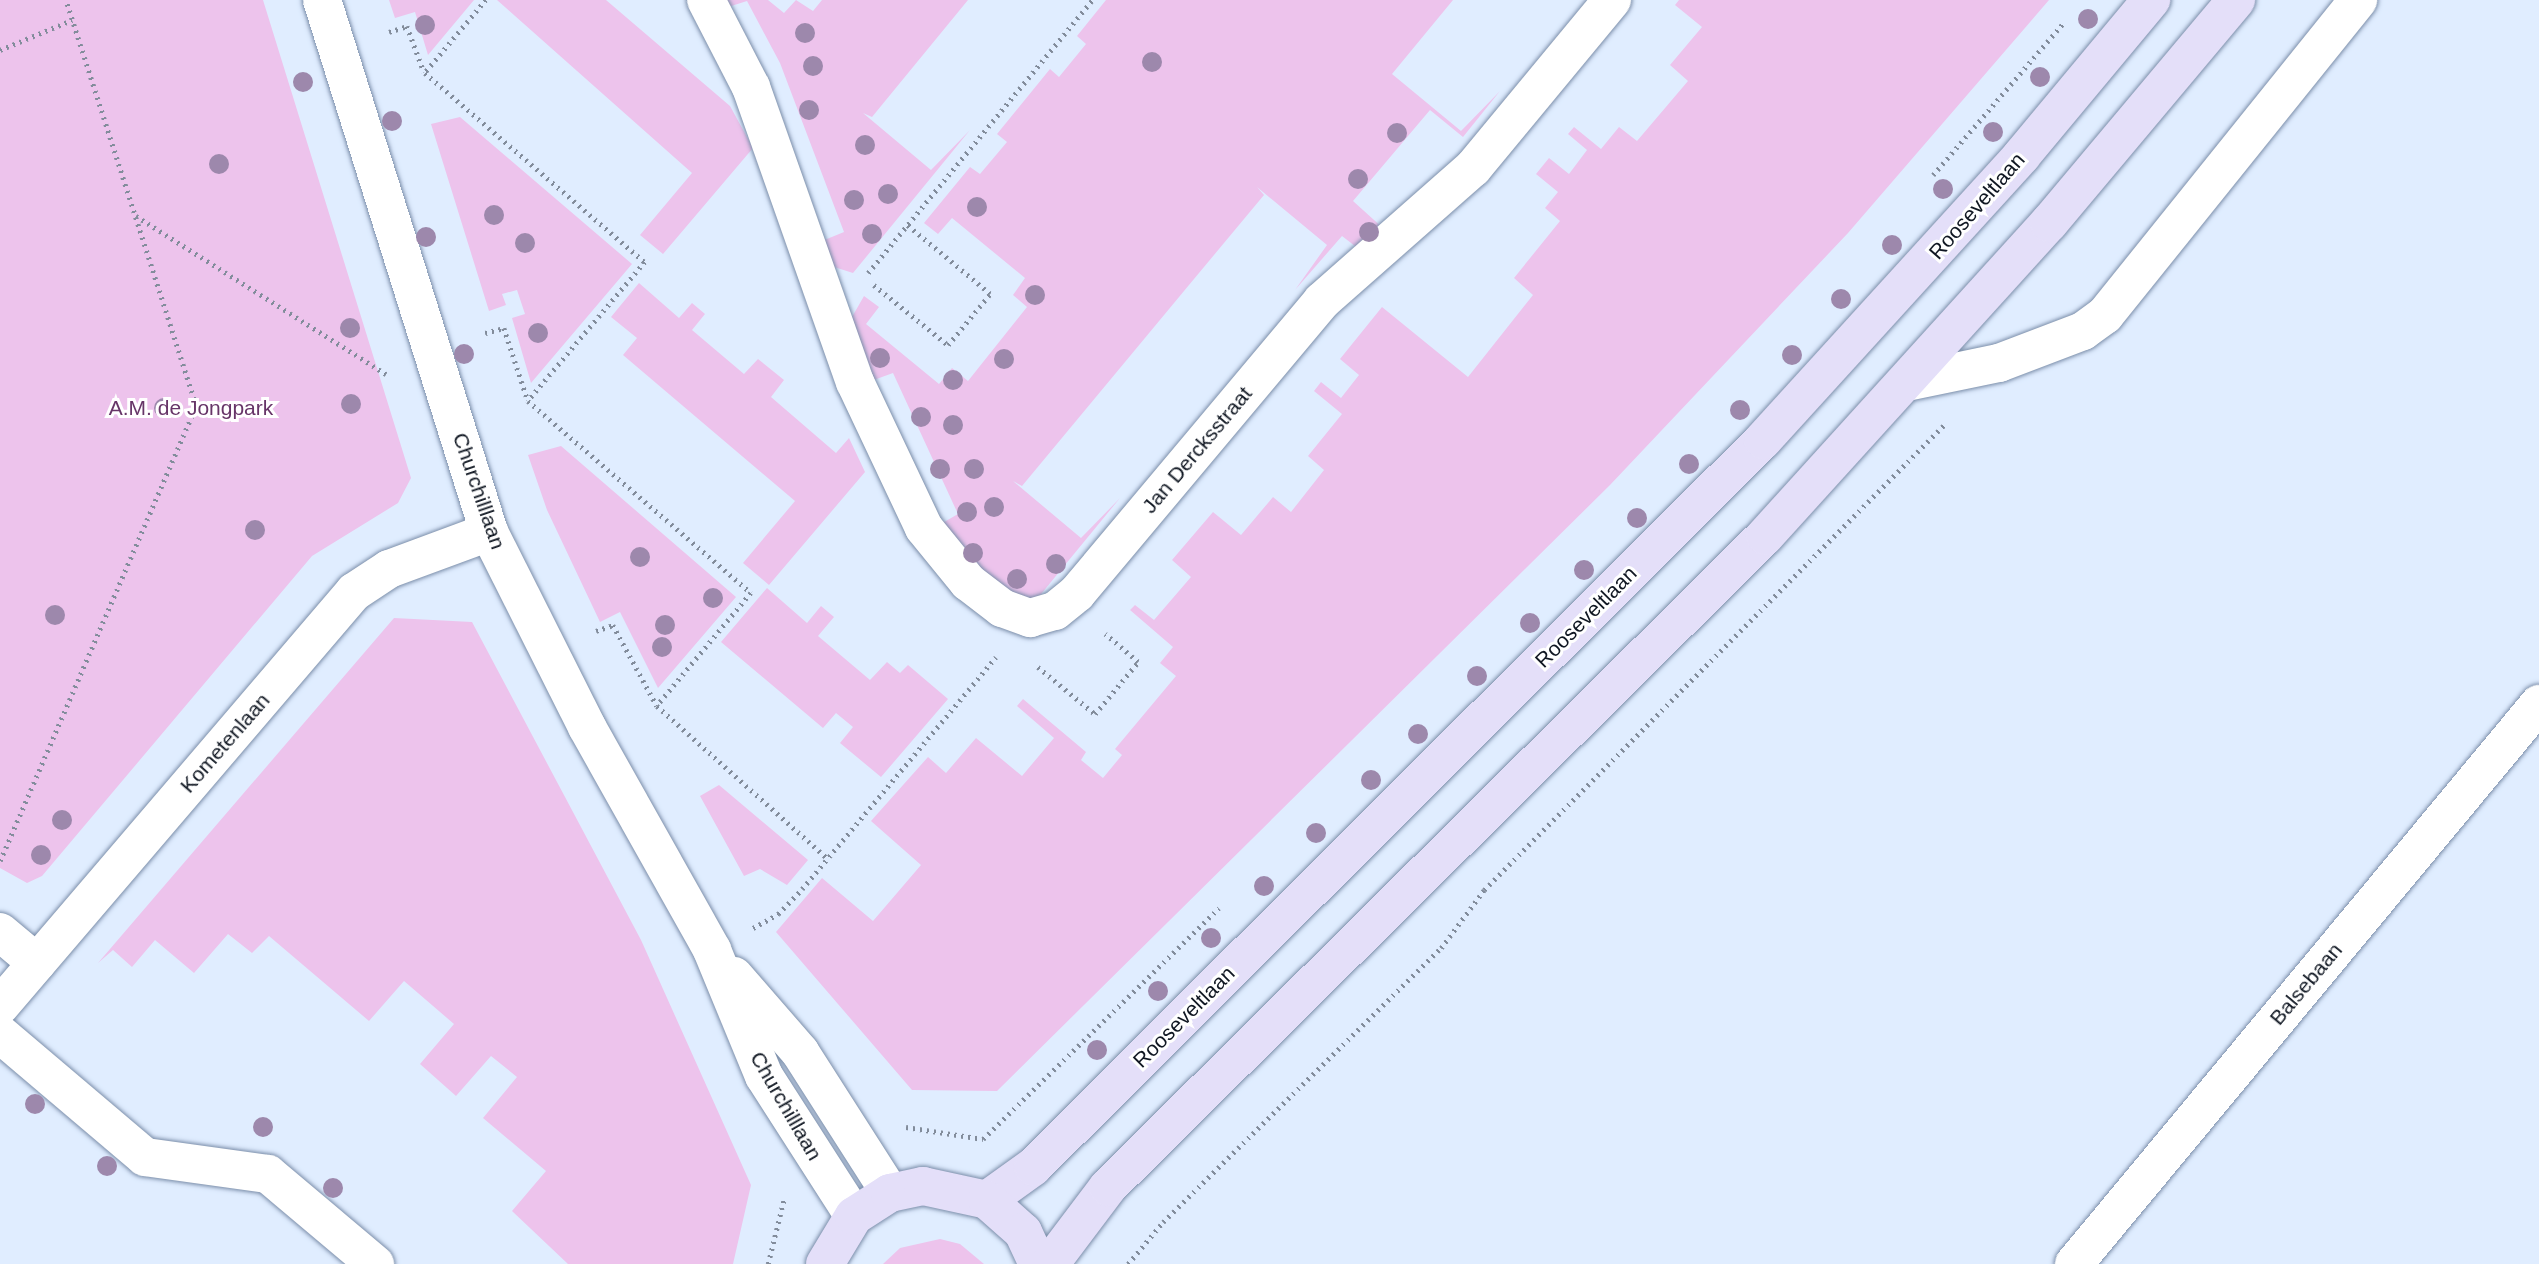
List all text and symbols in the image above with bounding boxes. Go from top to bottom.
street label: Rooseveltlaan [1924,148,2030,264]
street label: Jan Dercksstraat [1137,382,1257,518]
park label: A.M. de Jongpark [109,395,273,421]
street label: Churchilllaan [447,430,511,552]
street label: Rooseveltlaan [1530,561,1642,673]
street label: Kometenlaan [175,688,275,798]
street label: Balsebaan [2264,938,2348,1030]
street label: Rooseveltlaan [1128,961,1240,1073]
street label: Churchilllaan [745,1047,827,1165]

